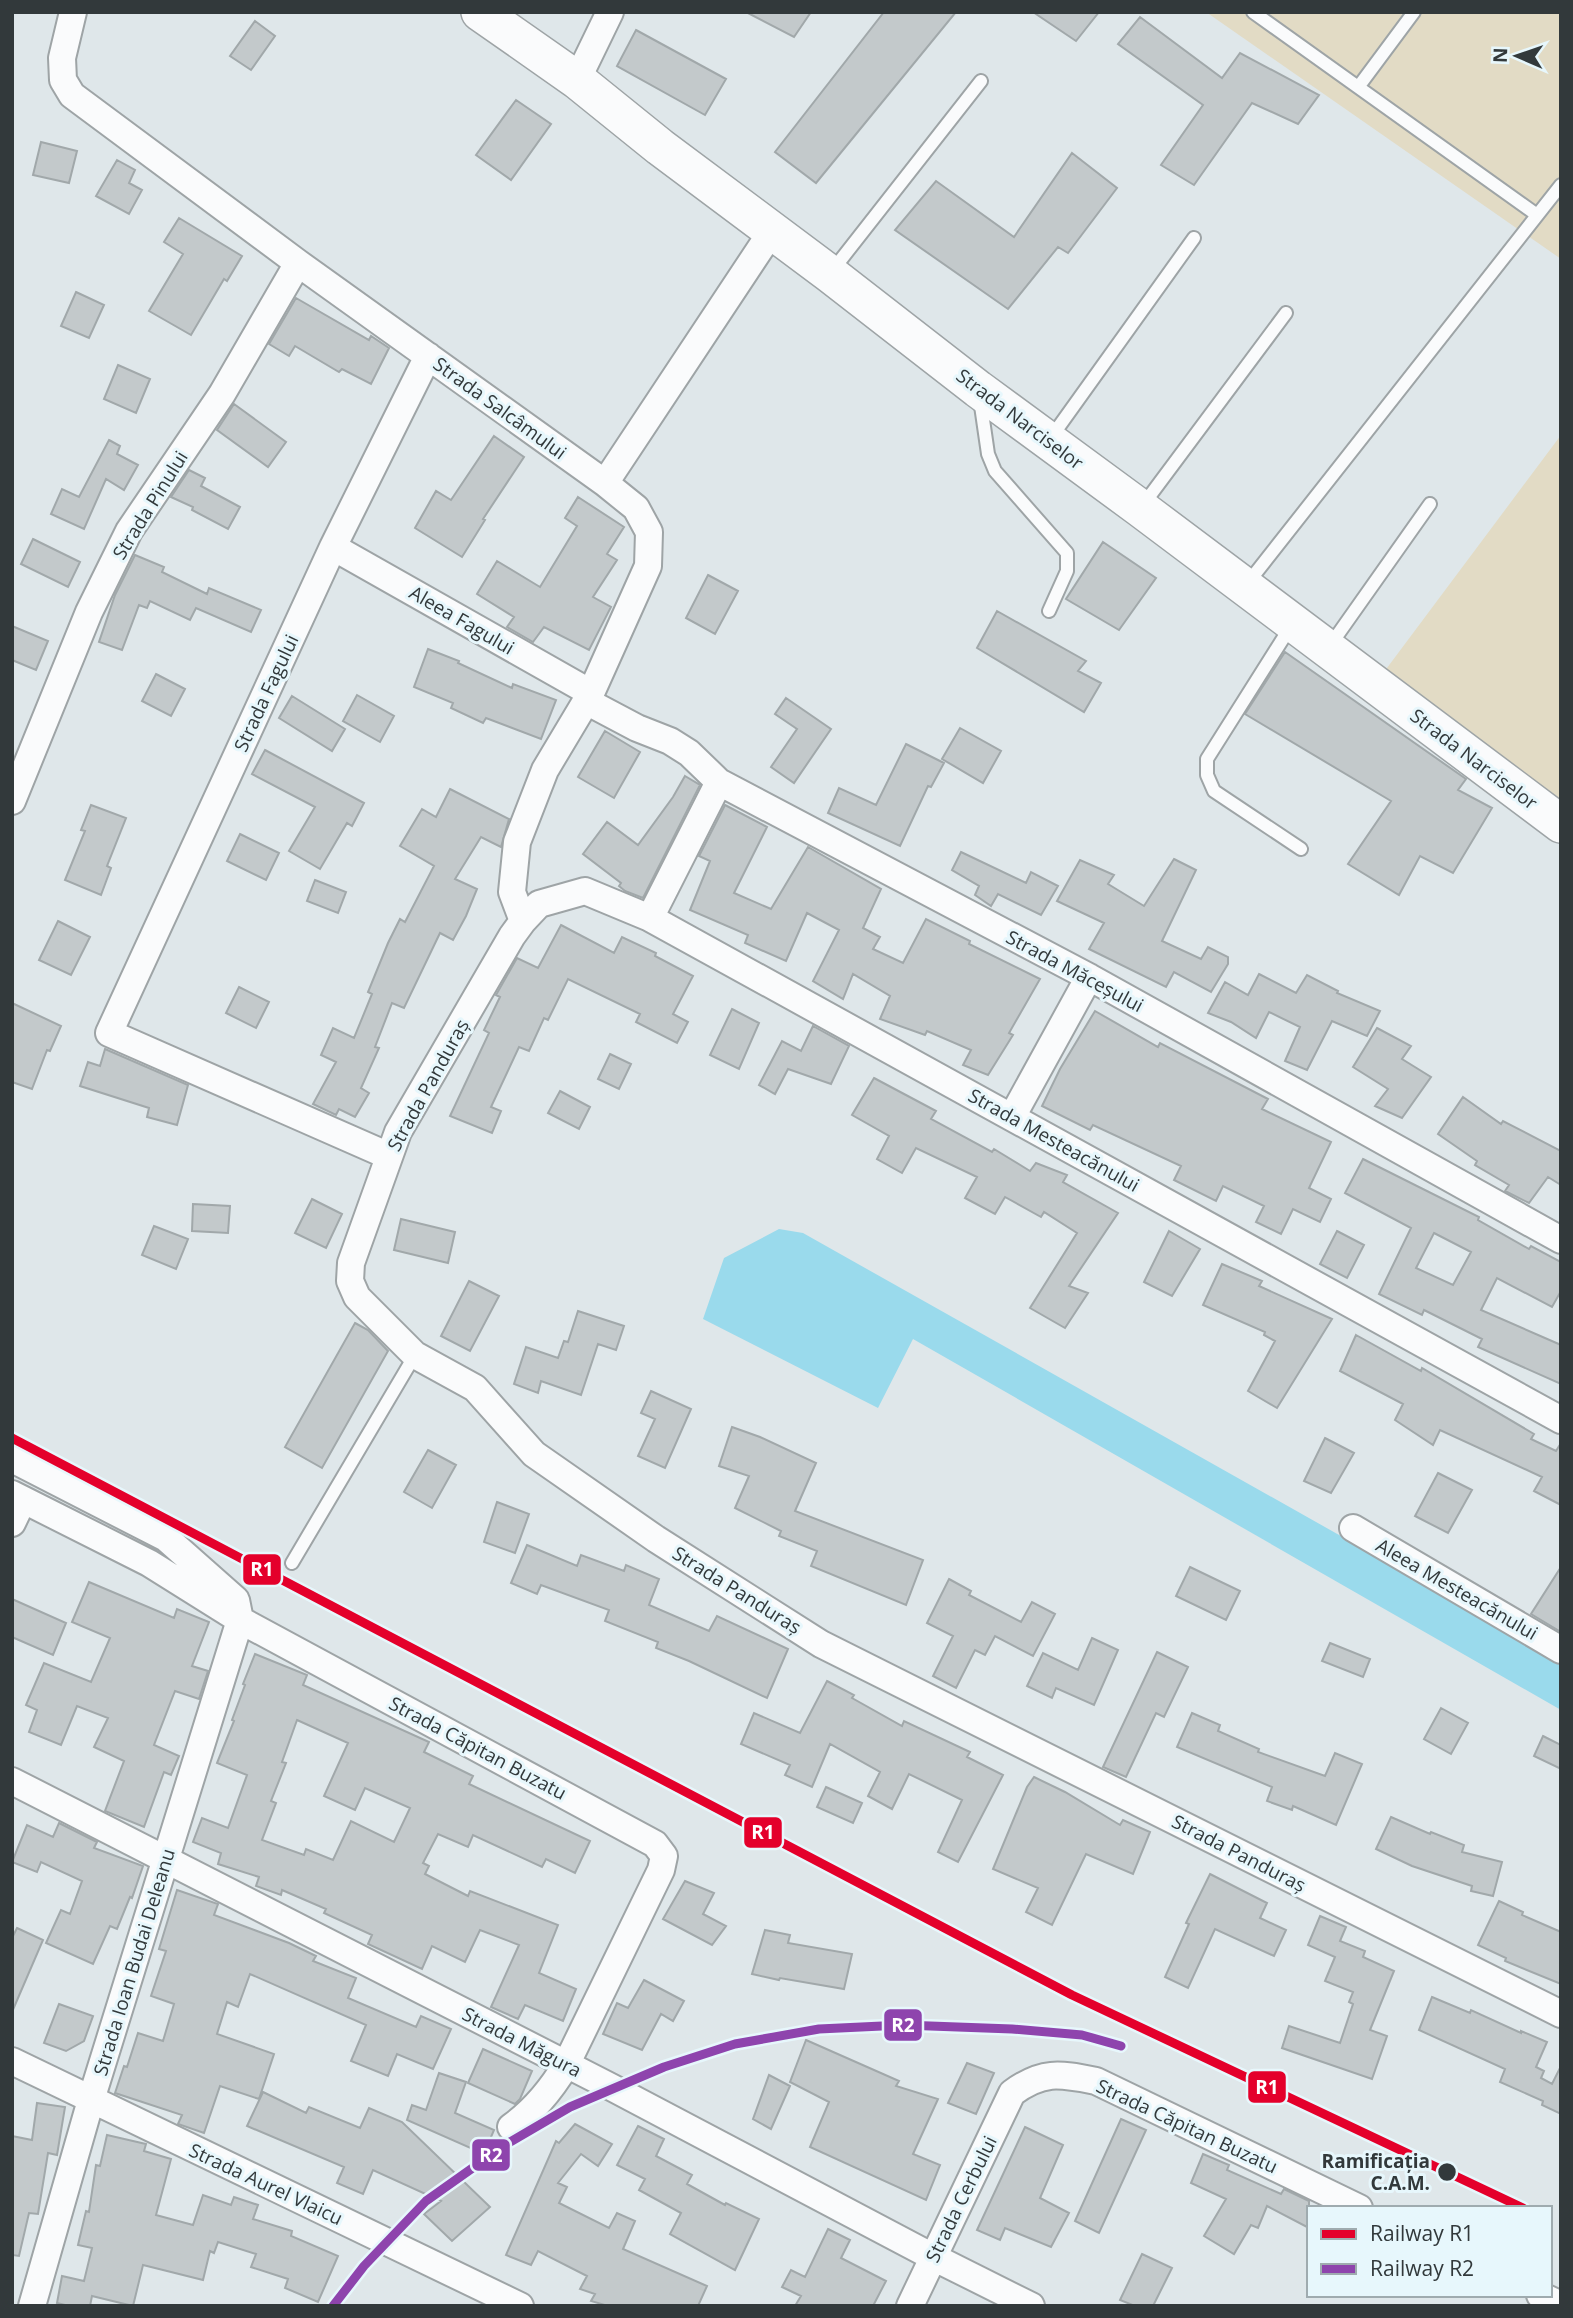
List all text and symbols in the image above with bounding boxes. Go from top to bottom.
north arrow [1482,21,1552,91]
text: N [1487,47,1513,64]
street label: Strada Salcâmului [428,351,572,465]
street label: Strada Narciselor [951,363,1089,476]
street label: Strada Pinului [106,446,194,564]
street label: Aleea Fagului [405,579,519,661]
street label: Strada Fagului [228,630,304,756]
street label: Strada Narciselor [1405,703,1543,816]
street label: Strada Măceșului [1002,924,1148,1018]
street label: Strada Panduraș [381,1014,475,1156]
street label: Strada Mesteacănului [964,1082,1144,1198]
street label: Aleea Mesteacănului [1371,1532,1543,1646]
street label: Strada Panduraș [668,1540,806,1640]
line badge: R1 [242,1553,282,1586]
text: R1 [250,1556,274,1582]
street label: Strada Căpitan Buzatu [385,1690,571,1806]
street label: Strada Panduraș [1168,1808,1310,1898]
line badge: R1 [743,1816,783,1849]
text: R1 [751,1819,775,1845]
street label: Strada Ioan Budai Deleanu [87,1845,181,2079]
street label: Strada Măgura [458,2001,586,2083]
line badge: R2 [883,2008,923,2042]
text: R2 [891,2012,915,2038]
line badge: R1 [1247,2070,1287,2104]
street label: Strada Căpitan Buzatu [1092,2073,1282,2179]
text: R1 [1255,2074,1279,2100]
street label: Strada Cerbului [919,2131,1003,2267]
street label: Strada Aurel Vlaicu [185,2137,347,2231]
line badge: R2 [471,2138,511,2172]
text: R2 [479,2142,503,2168]
place label: Ramificația C.A.M. [1322,2148,1430,2196]
marker: Ramificația C.A.M. [1436,2161,1458,2183]
legend [1307,2206,1552,2297]
text: Railway R1 [1370,2219,1474,2247]
text: Railway R2 [1370,2254,1474,2282]

